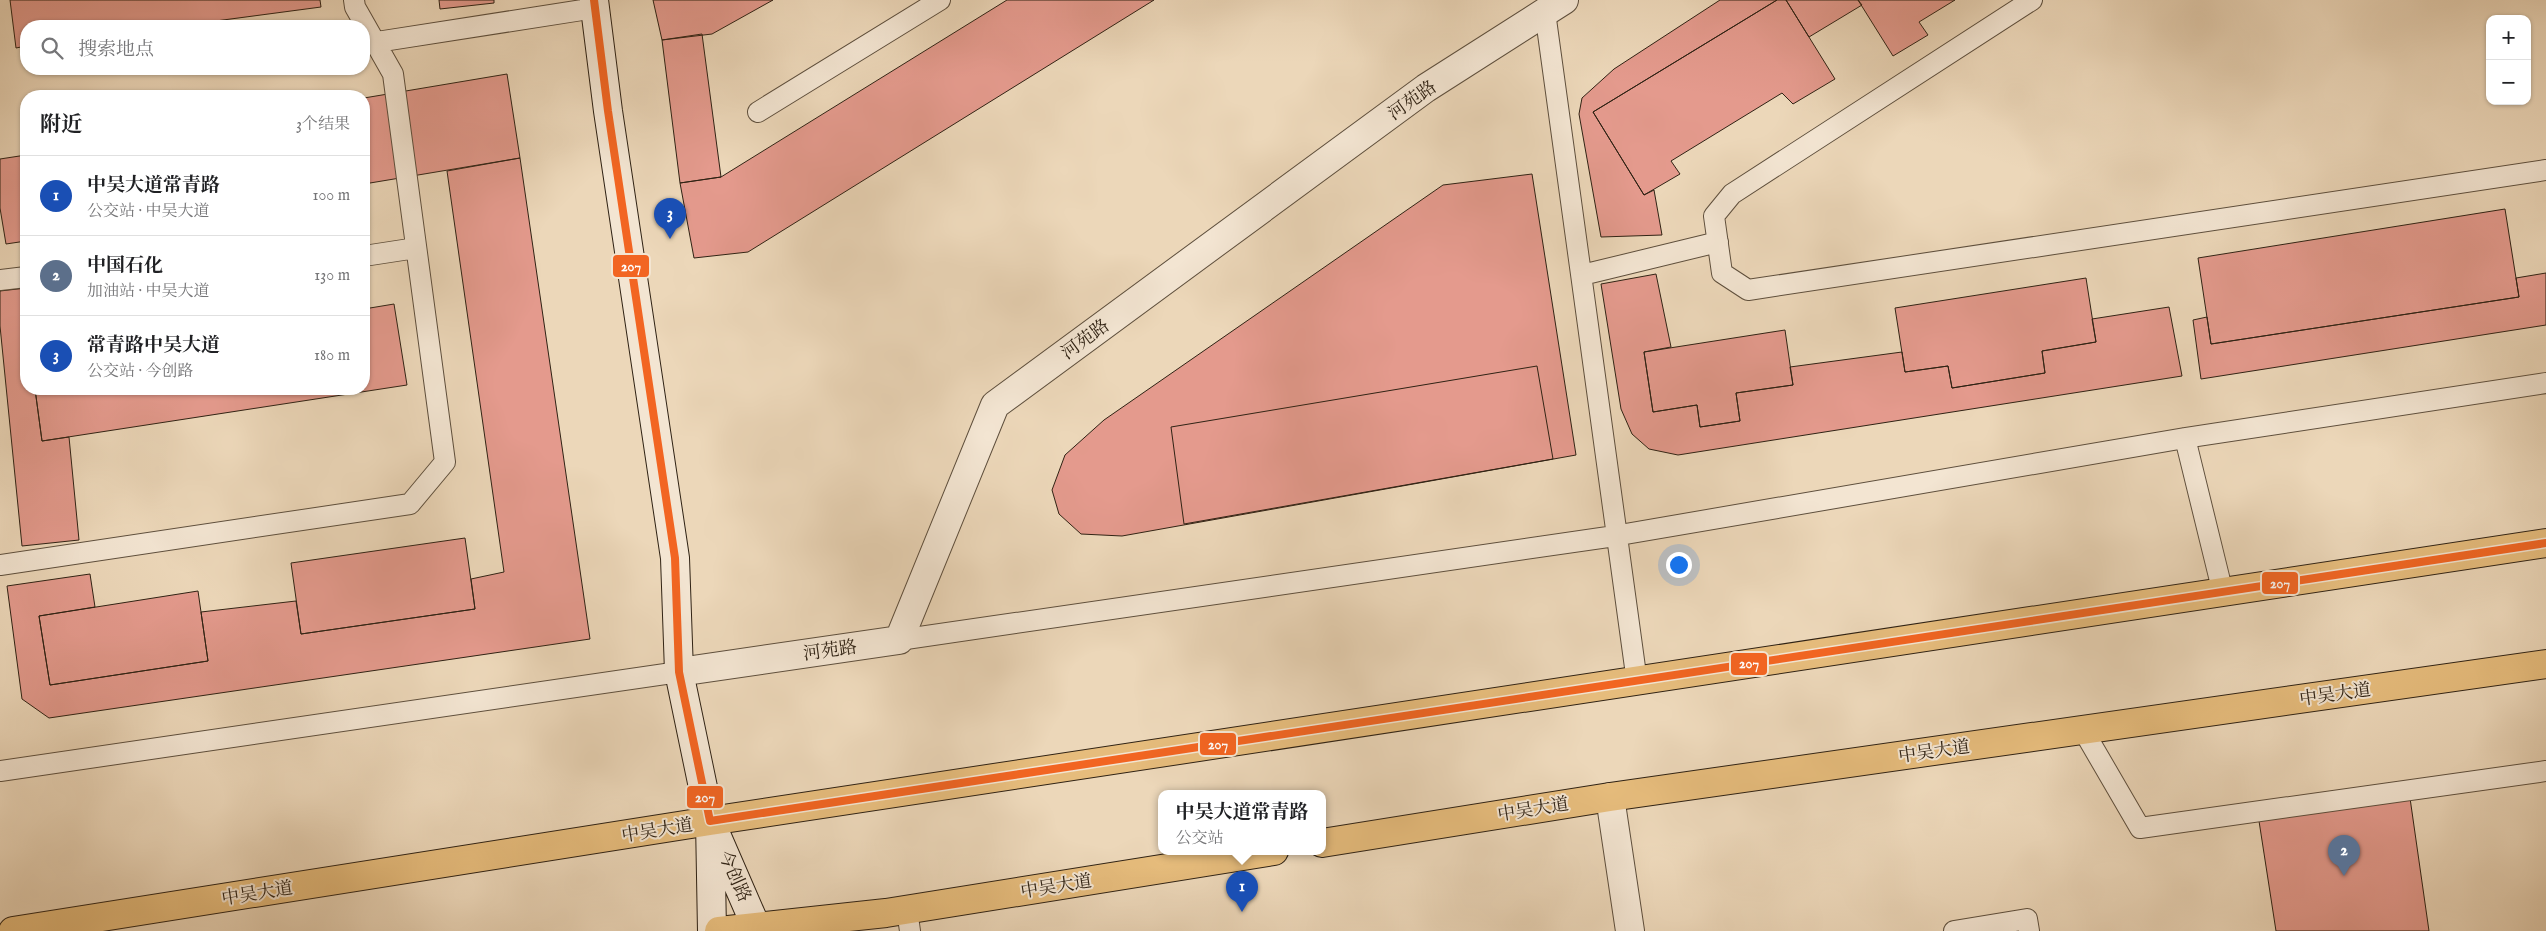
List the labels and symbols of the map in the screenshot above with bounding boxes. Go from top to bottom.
street label: 河苑路 [1384,76,1442,126]
pin: 3 [654,198,686,239]
line badge: 207 [612,254,650,278]
text: 207 [621,258,641,276]
street label: 河苑路 [1057,315,1114,365]
your location [1666,552,1692,578]
line badge: 207 [2261,571,2299,595]
text: 207 [2270,575,2290,593]
street label: 河苑路 [802,636,859,667]
line badge: 207 [1730,652,1768,676]
text: 207 [1739,655,1759,673]
street label: 中吴大道 [2298,679,2372,712]
line badge: 207 [1199,732,1237,756]
text: 207 [1208,736,1228,754]
street label: 中吴大道 [1897,736,1971,769]
line badge: 207 [686,785,724,809]
text: 207 [695,789,715,807]
street label: 中吴大道 [1496,793,1571,827]
street label: 中吴大道 [620,814,695,848]
pin: 2 [2328,835,2360,876]
street label: 今创路 [712,847,755,906]
street label: 中吴大道 [1019,870,1094,904]
pin: 1 [1226,871,1258,912]
street label: 中吴大道 [220,877,295,911]

